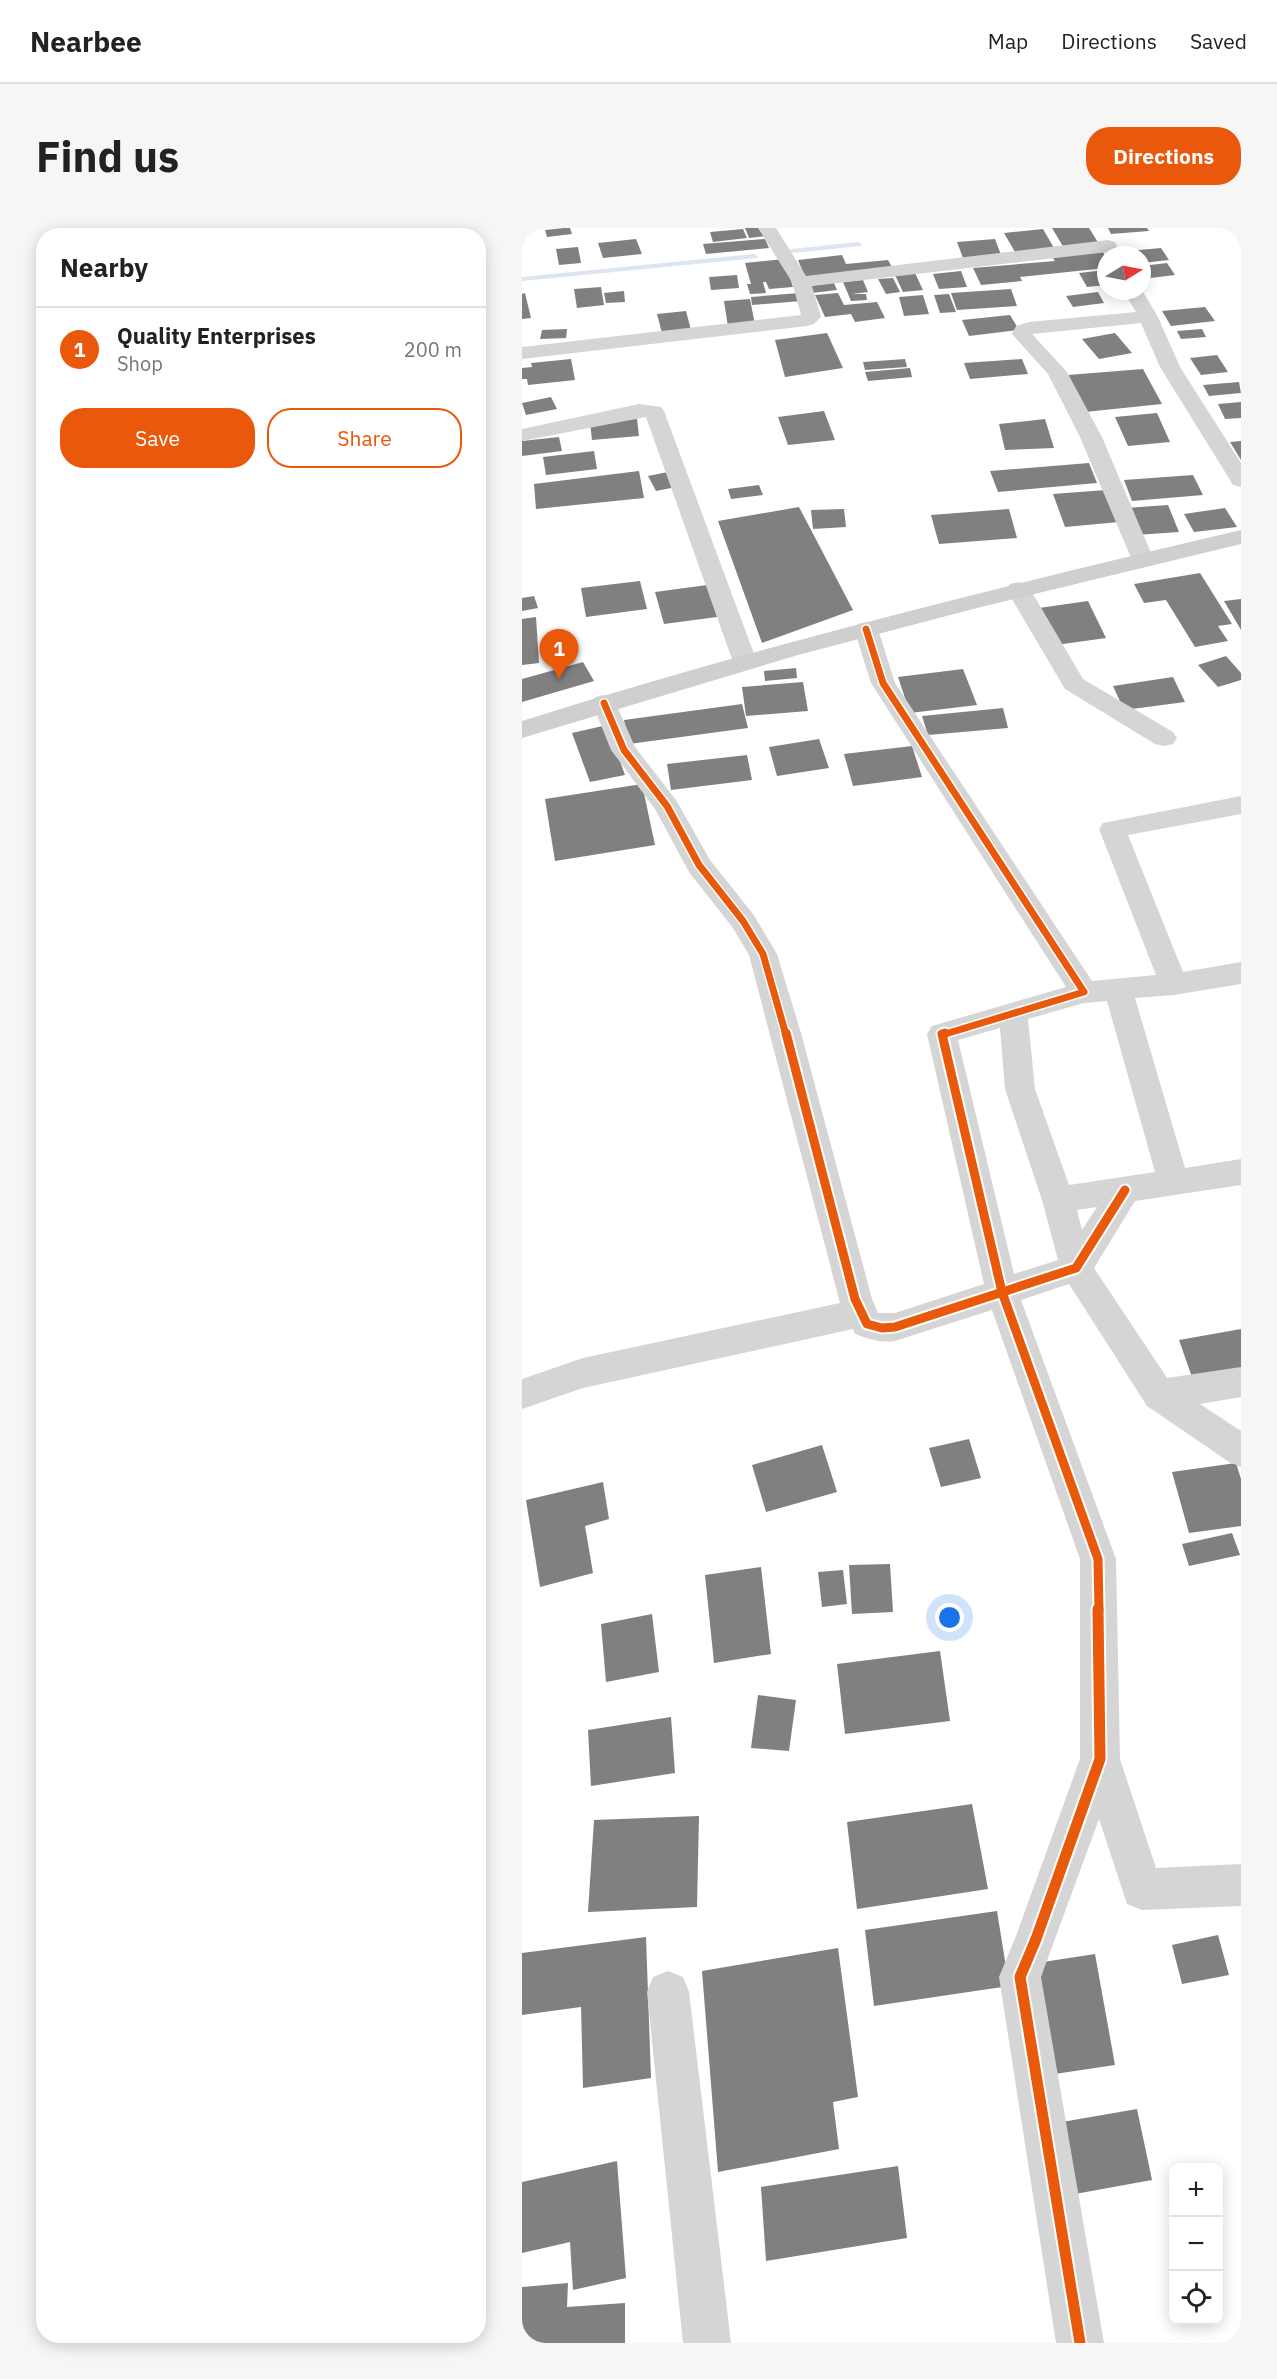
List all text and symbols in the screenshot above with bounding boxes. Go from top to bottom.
text: Nearbee [30,23,142,60]
text: Map [988,27,1028,55]
text: Directions [1061,27,1157,55]
text: Saved [1190,27,1247,55]
button: Directions [1086,127,1241,185]
text: Find us [36,129,179,184]
north arrow [1097,246,1151,300]
text: Nearby [60,250,148,284]
text: Quality Enterprises [117,321,316,350]
text: 1 [74,336,86,363]
text: 200 m [404,336,462,363]
text: Shop [117,350,163,377]
button: Save [60,408,255,468]
button: Share [267,408,462,468]
pin: 1 [540,630,579,679]
your location [935,1603,964,1632]
map controls [1169,2163,1223,2325]
button: + [1169,2163,1223,2217]
button: − [1169,2217,1223,2271]
button: locate [1169,2271,1223,2325]

